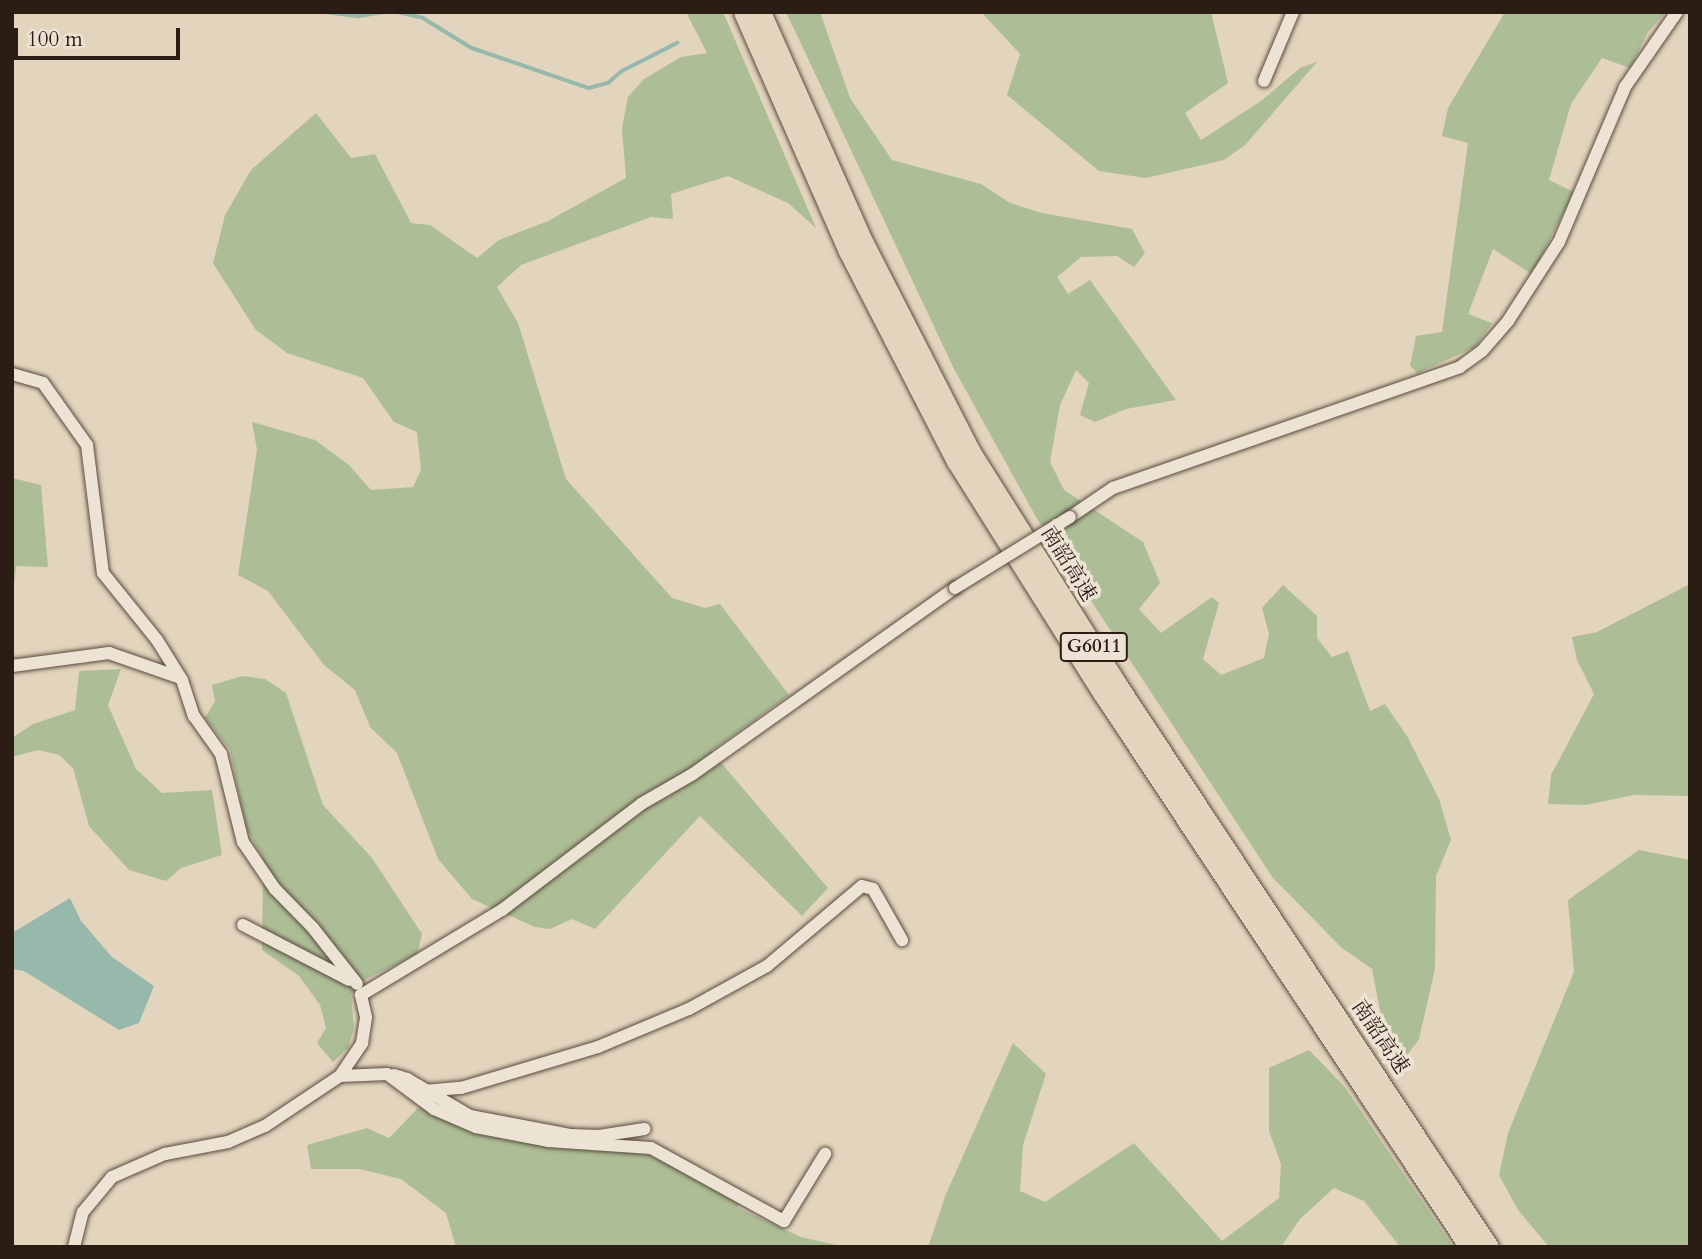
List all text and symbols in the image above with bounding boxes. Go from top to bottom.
scale bar [18,14,184,58]
text: 100 m [27,25,83,54]
street label: 南韶高速 [1035,522,1101,606]
road number: G6011 [1059,632,1129,662]
street label: 南韶高速 [1346,995,1414,1079]

